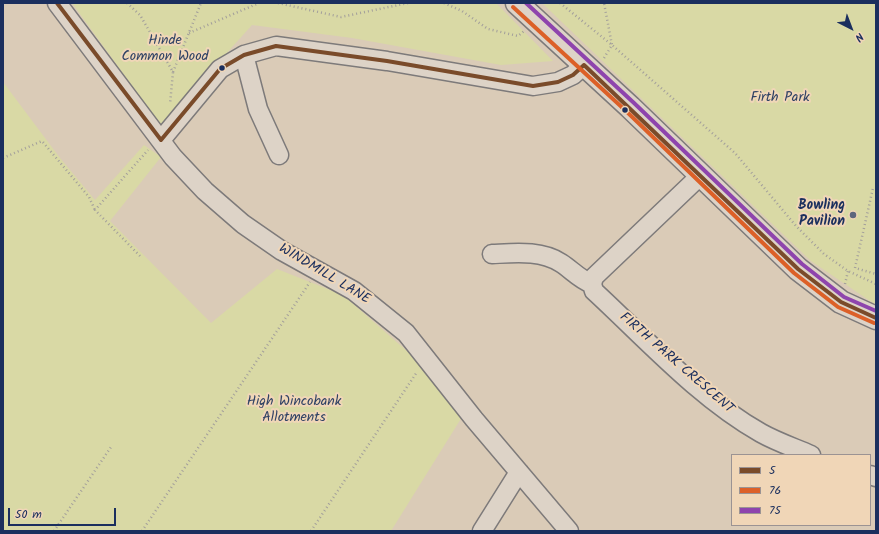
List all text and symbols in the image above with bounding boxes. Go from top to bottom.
north arrow [831,8,871,48]
text: N [850,28,868,46]
park label: Hinde Common Wood [121,34,209,66]
unlabelled marker [217,63,227,73]
park label: Firth Park [750,91,810,107]
unlabelled marker [620,105,630,115]
place label: Bowling Pavilion [798,199,845,232]
marker: Bowling Pavilion [848,210,858,220]
street label: WINDMILL LANE [275,241,373,309]
street label: FIRTH PARK CRESCENT [615,310,737,418]
park label: High Wincobank Allotments [247,395,341,428]
legend [731,454,871,526]
text: 5 [769,461,775,480]
text: 76 [769,481,781,500]
scale bar [10,500,118,526]
text: 75 [769,501,781,520]
text: 50 m [15,505,42,524]

